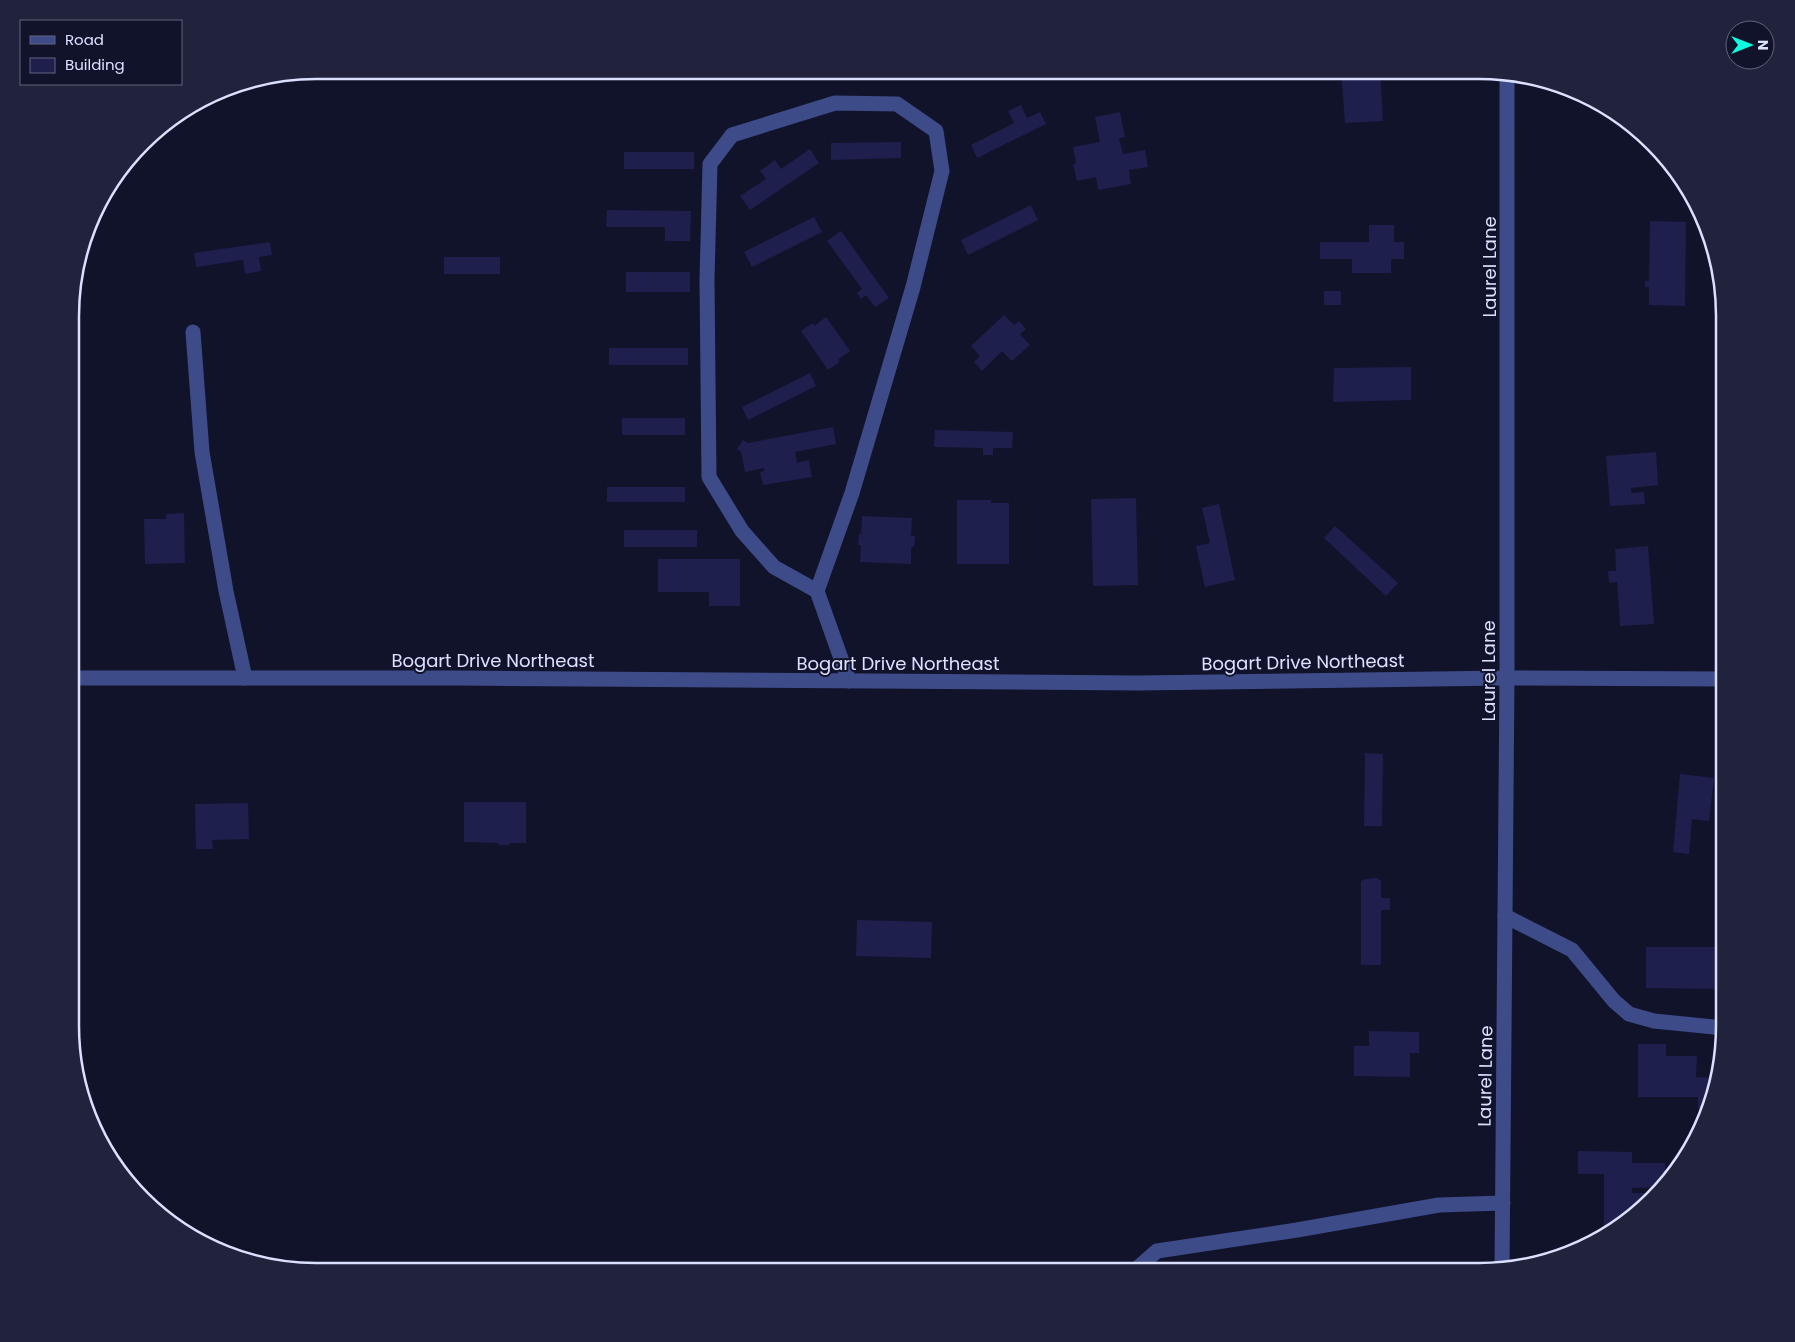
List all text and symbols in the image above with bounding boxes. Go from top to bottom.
legend [20,20,182,85]
north arrow [1725,20,1775,70]
text: Road [65,29,104,50]
text: N [1753,40,1773,50]
text: Building [65,54,125,75]
street label: Laurel Lane [1477,216,1502,318]
street label: Laurel Lane [1476,620,1501,722]
street label: Bogart Drive Northeast [391,648,595,673]
street label: Bogart Drive Northeast [1201,648,1405,676]
street label: Bogart Drive Northeast [796,651,1000,676]
street label: Laurel Lane [1472,1025,1498,1127]

